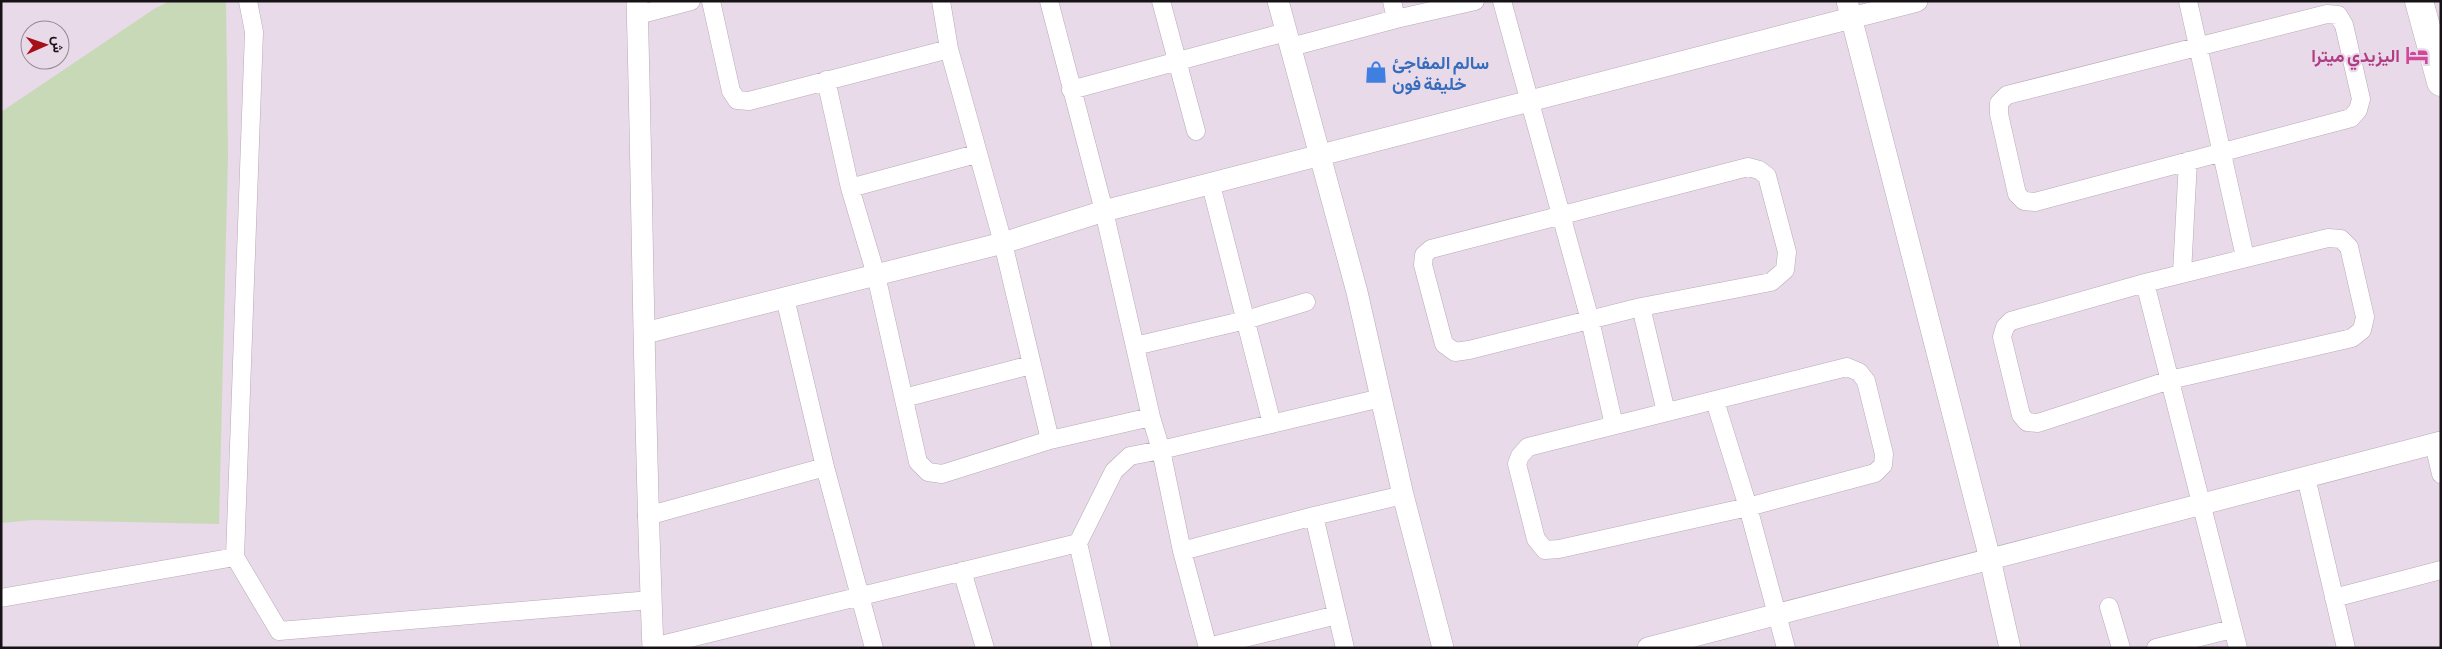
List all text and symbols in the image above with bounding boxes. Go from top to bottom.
north arrow [20,20,70,70]
text: ش [49,36,66,53]
hotel icon: اليزيدي ميترا [2404,42,2430,68]
place label: اليزيدي ميترا [2311,45,2400,71]
place label: سالم المفاجئ خليفة فون [1392,52,1489,95]
shop icon: سالم المفاجئ خليفة فون [1363,59,1389,85]

